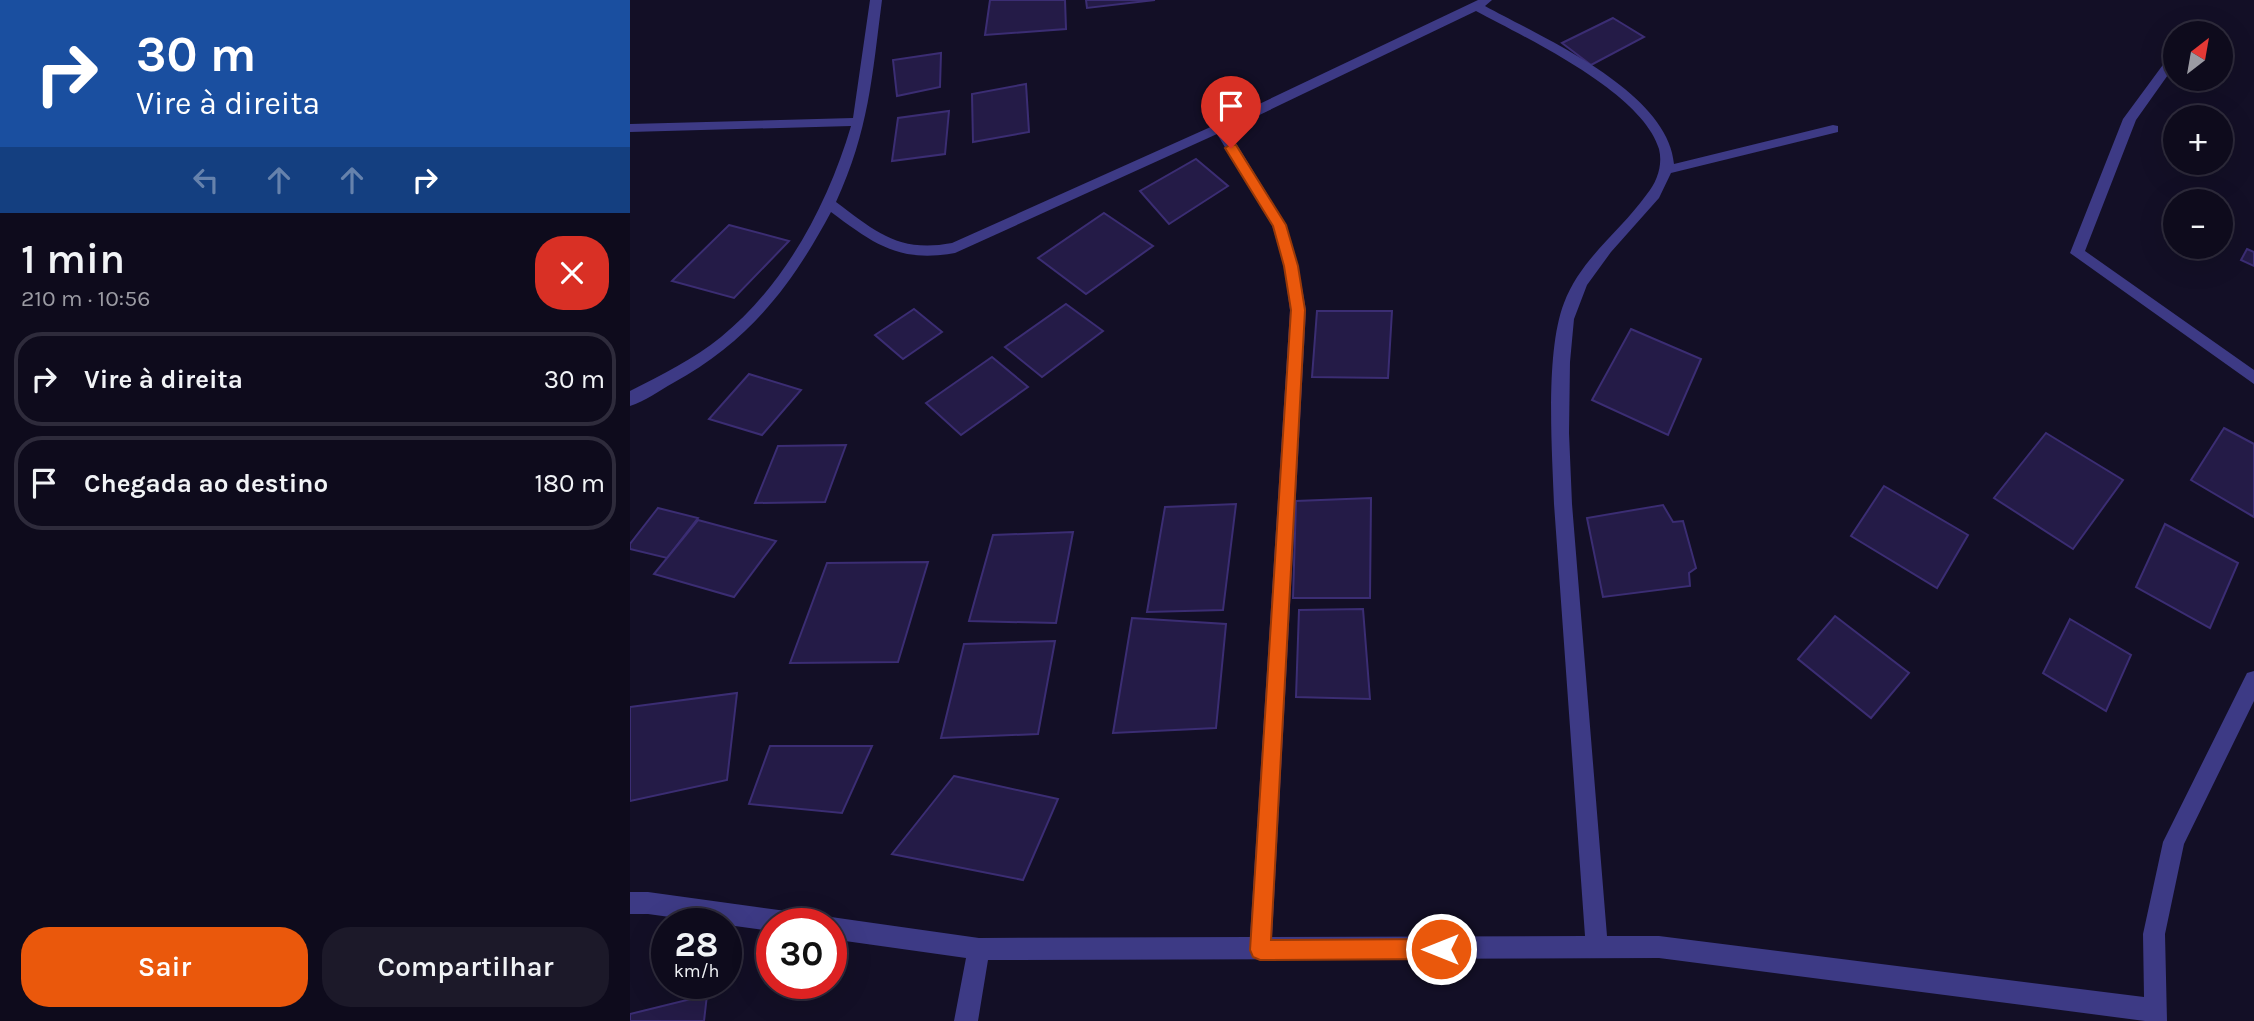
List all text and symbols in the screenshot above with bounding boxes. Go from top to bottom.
north arrow [2163,21,2233,91]
map controls [2163,21,2233,259]
text: 30 m [136,26,256,83]
icon: right [21,28,112,119]
pin [1201,76,1261,148]
text: Vire à direita [136,85,320,122]
icon: arrive [1212,87,1250,125]
button: + [2163,105,2233,175]
icon: left [187,161,225,199]
icon: ahead [260,161,298,199]
icon: ahead [333,161,371,199]
icon: right [406,161,444,199]
button: − [2163,189,2233,259]
text: 1 min [21,234,125,284]
button: close [535,236,609,310]
text: 210 m · 10:56 [21,285,150,312]
icon: right [25,360,63,398]
text: Vire à direita [84,364,243,395]
text: 30 m [544,364,605,395]
icon: arrive [25,464,63,502]
text: Chegada ao destino [84,468,328,499]
text: 180 m [535,468,605,499]
speed limit sign: 30 [756,908,847,999]
position arrow [1404,912,1478,986]
text: 28 [675,924,718,965]
button: Sair [21,927,308,1007]
button: Compartilhar [322,927,609,1007]
text: km/h [674,960,719,982]

